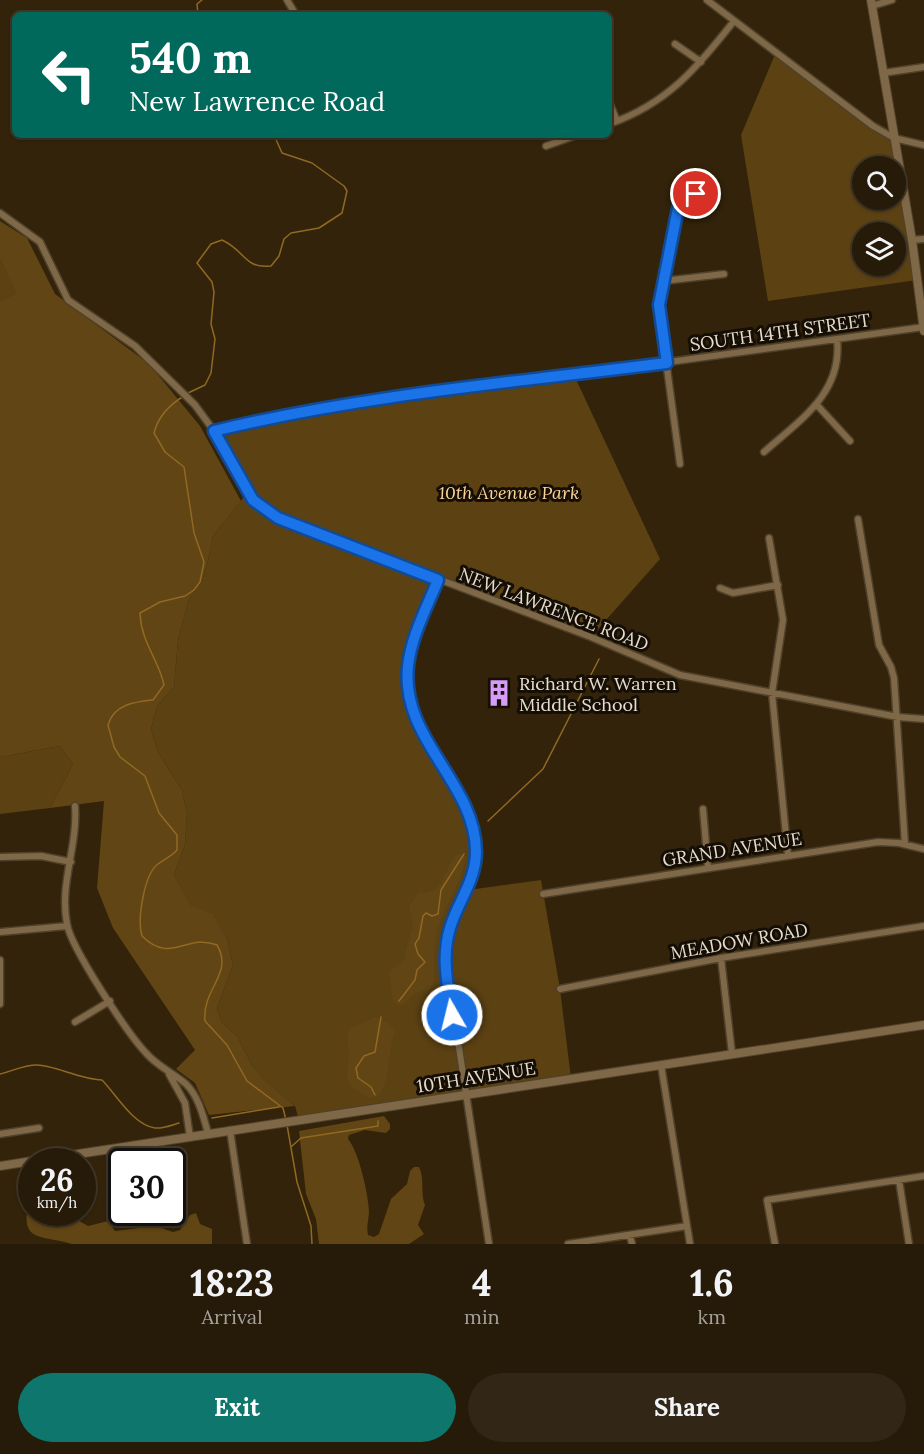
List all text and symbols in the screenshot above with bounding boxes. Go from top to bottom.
text: 540 m [129,31,252,85]
icon: left [30,36,108,114]
text: New Lawrence Road [129,84,385,118]
map controls [852,156,906,276]
button: search [852,156,906,210]
pin [670,168,721,219]
icon: arrive [679,177,712,210]
button: layers [852,222,906,276]
street label: SOUTH 14TH STREET [688,308,872,356]
park label: 10th Avenue Park [439,481,579,504]
street label: NEW LAWRENCE ROAD [456,562,652,656]
place label: Richard W. Warren Middle School [519,672,677,716]
building icon: Richard W. Warren Middle School [484,678,514,708]
street label: GRAND AVENUE [661,827,803,871]
street label: MEADOW ROAD [669,918,809,964]
position arrow [420,983,484,1047]
street label: 10TH AVENUE [415,1056,537,1098]
speed limit sign: 30 [108,1148,186,1226]
text: 26 [40,1161,74,1199]
text: km/h [37,1193,77,1212]
text: 18:23 [190,1260,274,1306]
text: 4 [472,1260,492,1306]
text: 1.6 [690,1260,734,1306]
text: Arrival [201,1304,263,1329]
text: min [464,1304,500,1329]
text: km [698,1304,726,1329]
button: Exit [18,1373,456,1442]
button: Share [468,1373,906,1442]

